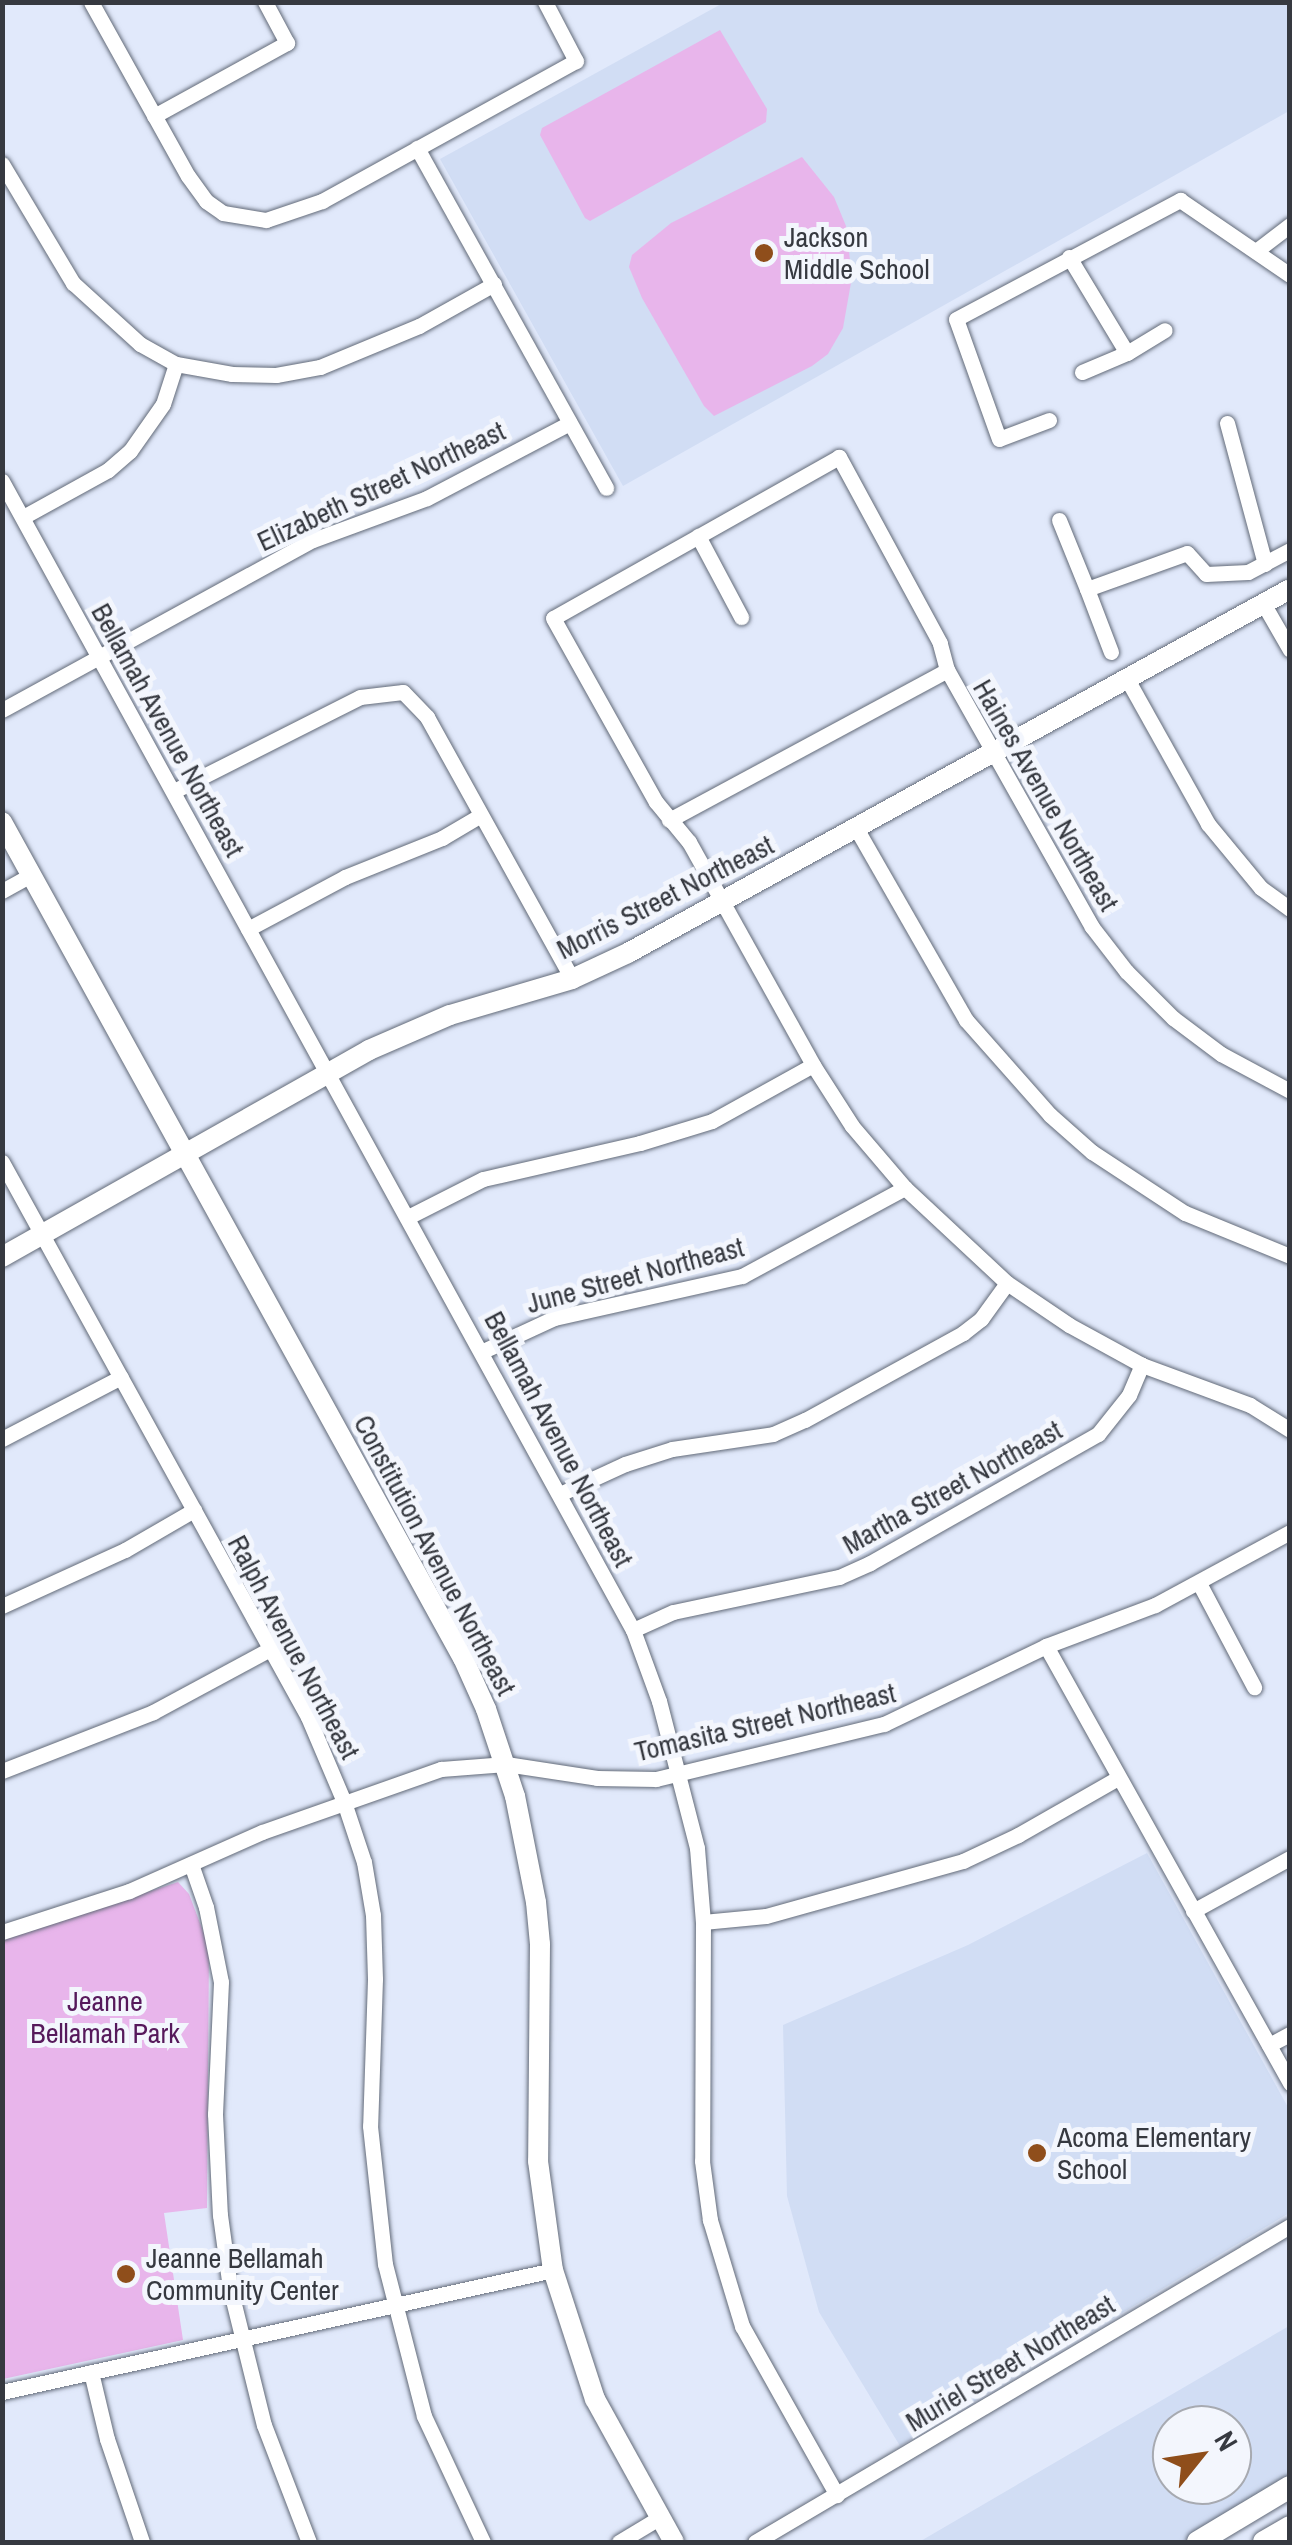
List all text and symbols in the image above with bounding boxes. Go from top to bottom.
place label: Jackson Middle School [784,220,929,286]
marker: Jackson Middle School [753,242,775,264]
street label: Elizabeth Street Northeast [252,414,510,558]
street label: Bellamah Avenue Northeast [84,597,252,863]
street label: Haines Avenue Northeast [966,673,1126,917]
street label: Morris Street Northeast [551,828,779,966]
street label: June Street Northeast [523,1230,747,1320]
street label: Bellamah Avenue Northeast [477,1305,641,1573]
street label: Constitution Avenue Northeast [347,1409,523,1701]
street label: Martha Street Northeast [837,1413,1067,1561]
street label: Ralph Avenue Northeast [221,1529,367,1765]
street label: Tomasita Street Northeast [631,1676,899,1768]
park label: Jeanne Bellamah Park [30,1984,180,2050]
place label: Acoma Elementary School [1057,2120,1251,2186]
marker: Acoma Elementary School [1026,2142,1048,2164]
place label: Jeanne Bellamah Community Center [146,2241,339,2307]
marker: Jeanne Bellamah Community Center [115,2263,137,2285]
street label: Muriel Street Northeast [900,2287,1120,2439]
north arrow [1152,2405,1252,2505]
text: N [1206,2424,1247,2458]

